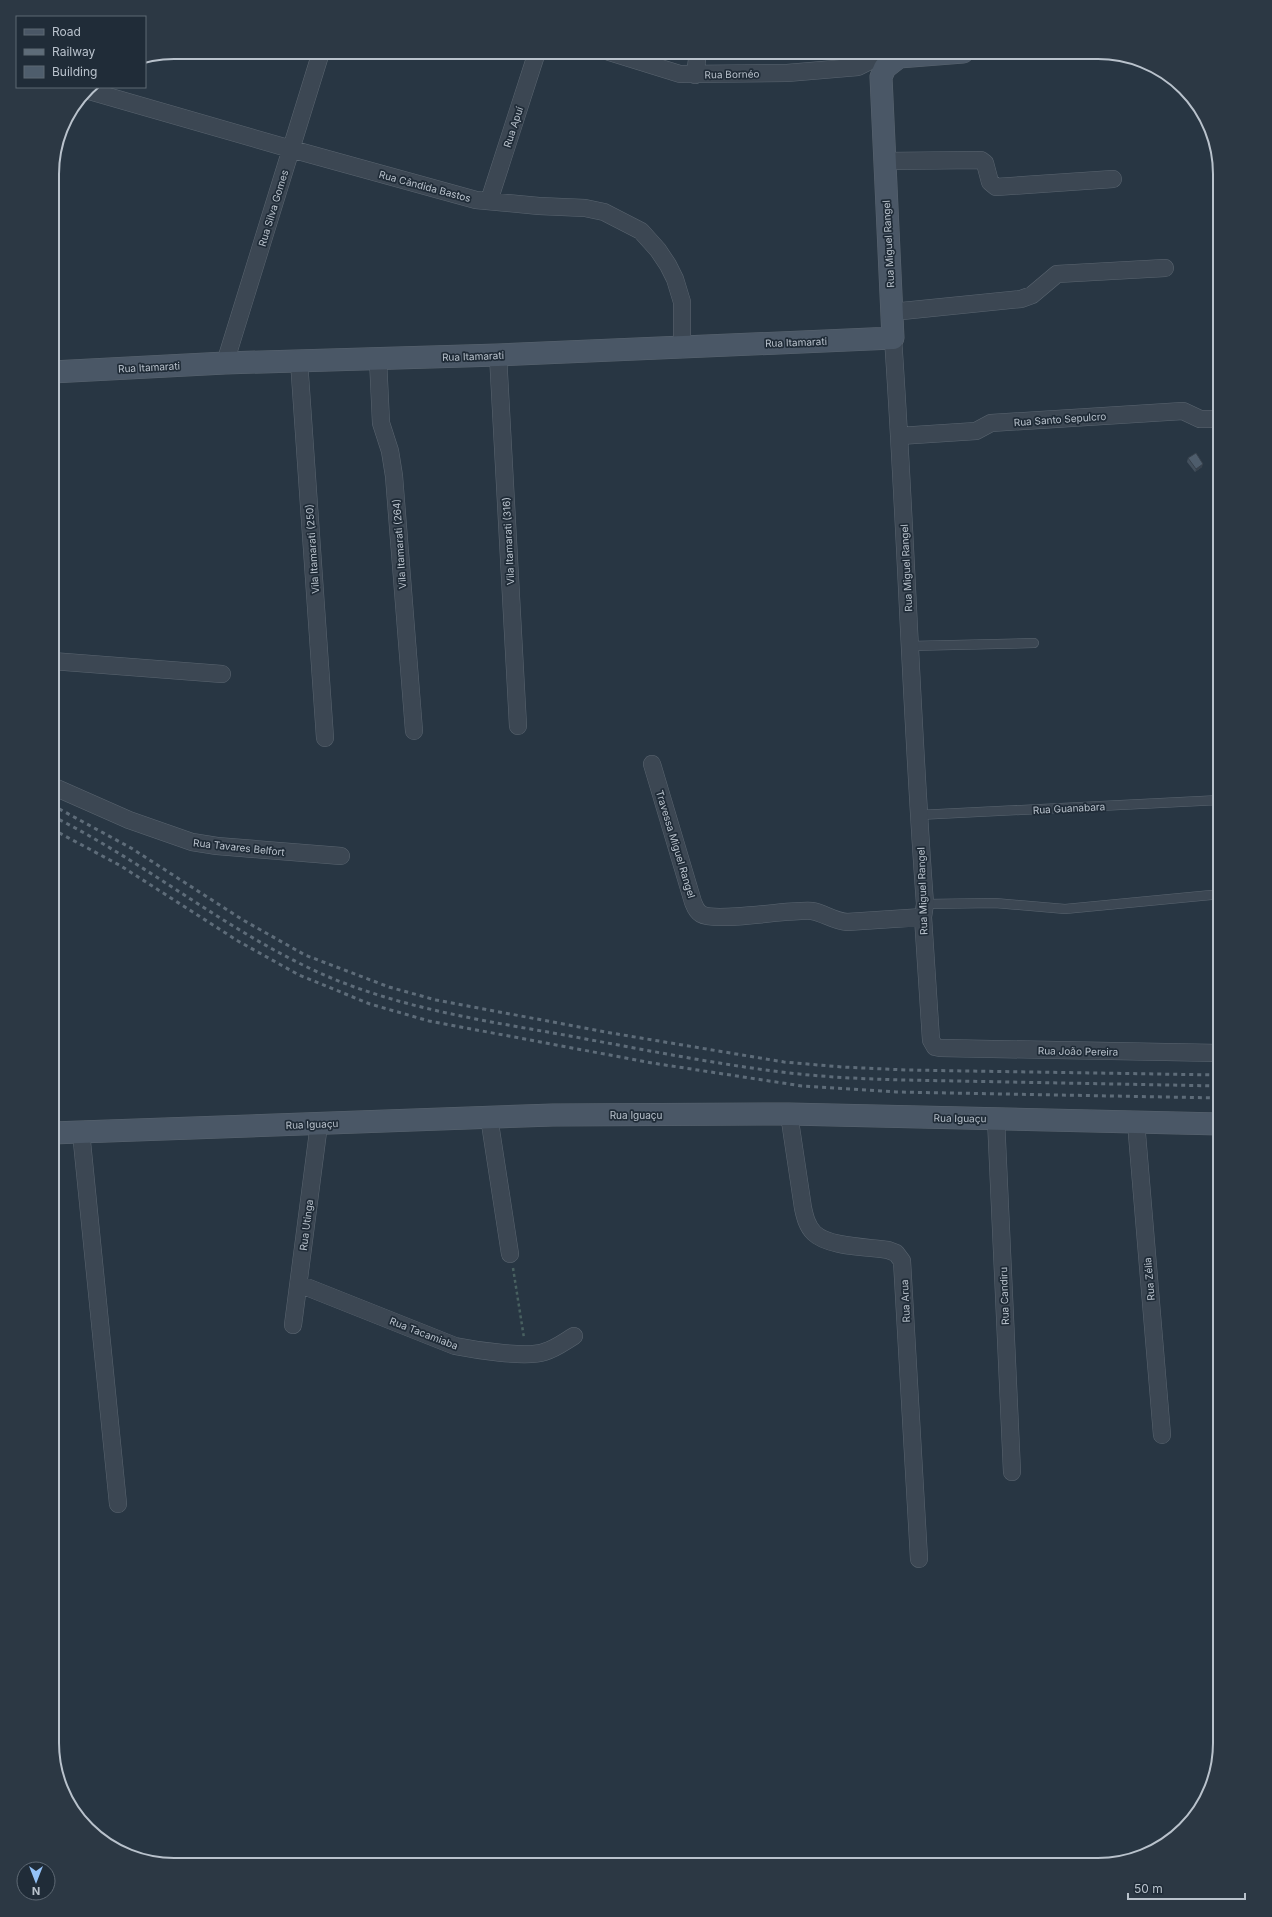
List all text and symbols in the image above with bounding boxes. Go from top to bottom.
legend [16,16,146,88]
text: Road [52,24,81,39]
text: Railway [52,44,96,59]
text: Building [52,64,97,79]
street label: Rua Bornéo [704,68,760,80]
street label: Rua Apuí [501,105,525,149]
street label: Rua Silva Gomes [256,168,290,248]
street label: Rua Cândida Bastos [378,168,472,204]
street label: Rua Miguel Rangel [880,200,896,288]
street label: Rua Itamarati [765,335,827,349]
street label: Rua Itamarati [442,349,504,363]
street label: Rua Itamarati [118,359,180,375]
street label: Rua Santo Sepulcro [1013,410,1107,428]
street label: Vila Itamarati (316) [500,497,516,585]
street label: Vila Itamarati (264) [390,499,408,589]
street label: Vila Itamarati (250) [303,504,321,594]
street label: Rua Miguel Rangel [898,524,914,612]
street label: Travessa Miguel Rangel [654,789,698,899]
street label: Rua Guanabara [1032,800,1106,816]
street label: Rua Tavares Belfort [193,836,286,858]
street label: Rua Miguel Rangel [914,847,930,935]
street label: Rua João Pereira [1038,1044,1118,1058]
street label: Rua Iguaçu [610,1109,662,1121]
street label: Rua Iguaçu [934,1112,987,1124]
street label: Rua Iguaçu [285,1117,339,1131]
street label: Rua Utinga [297,1199,315,1251]
street label: Rua Zélia [1141,1257,1157,1301]
street label: Rua Candiru [997,1267,1011,1325]
street label: Rua Arua [898,1279,912,1323]
street label: Rua Tacamiaba [388,1314,460,1352]
north arrow [16,1861,56,1901]
scale bar [1128,1875,1245,1901]
text: 50 m [1134,1881,1163,1896]
text: N [32,1884,40,1898]

